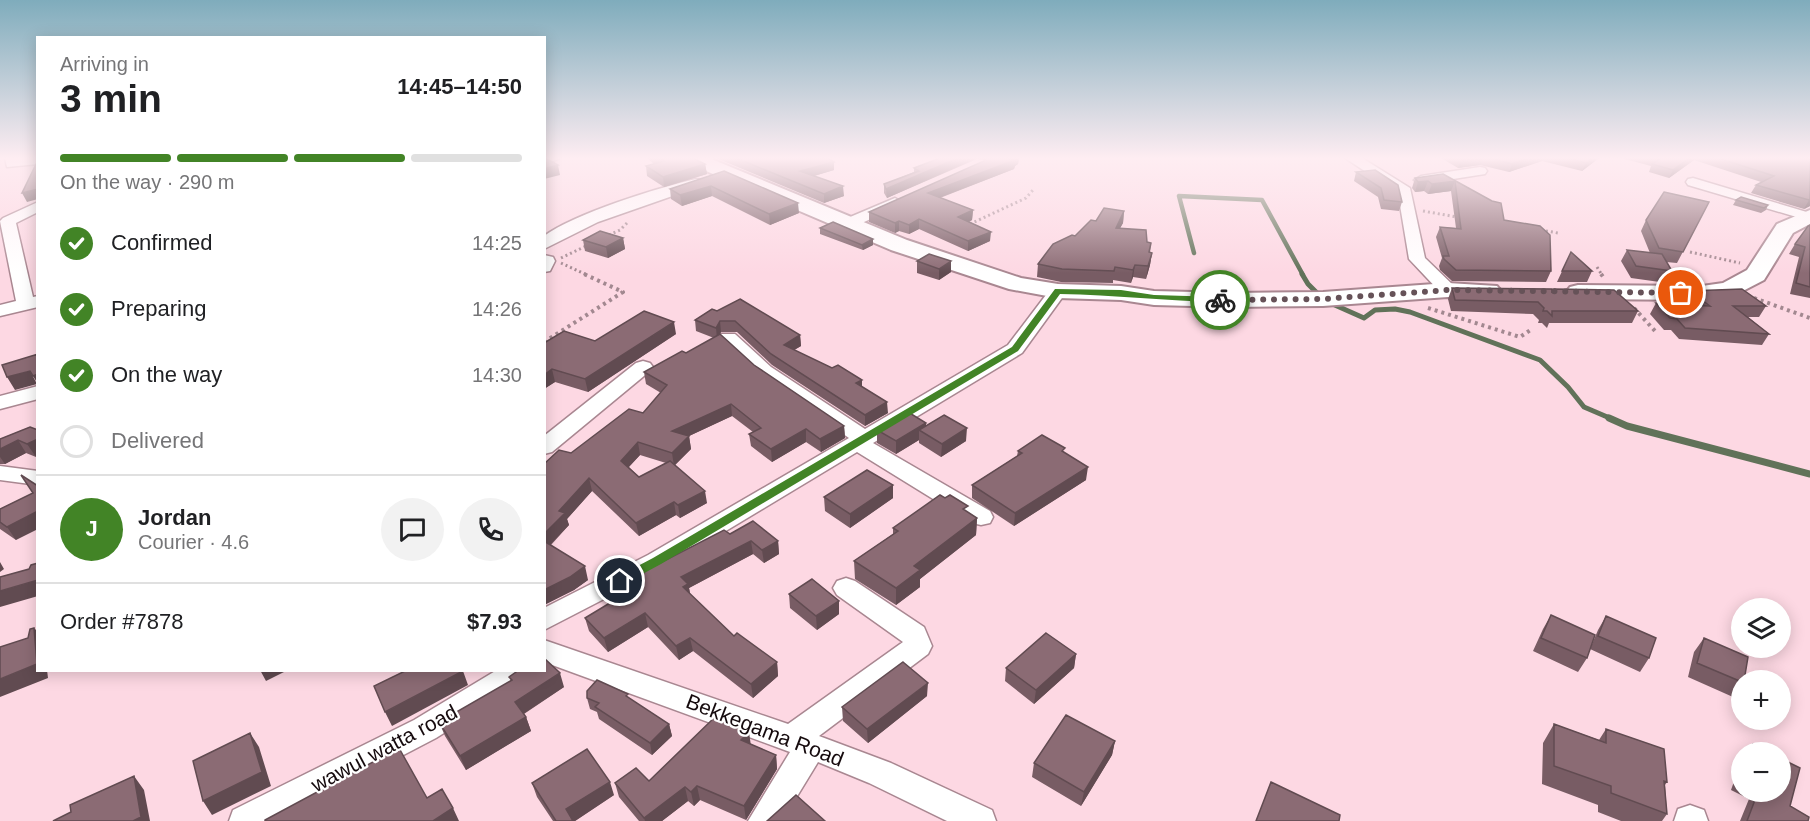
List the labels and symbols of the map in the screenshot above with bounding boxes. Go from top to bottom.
pin [1655,267,1706,318]
courier [1190,270,1250,330]
pin [594,555,645,606]
street label: Bekkegama Road [683,689,847,771]
street label: wawul watta road [306,700,461,797]

